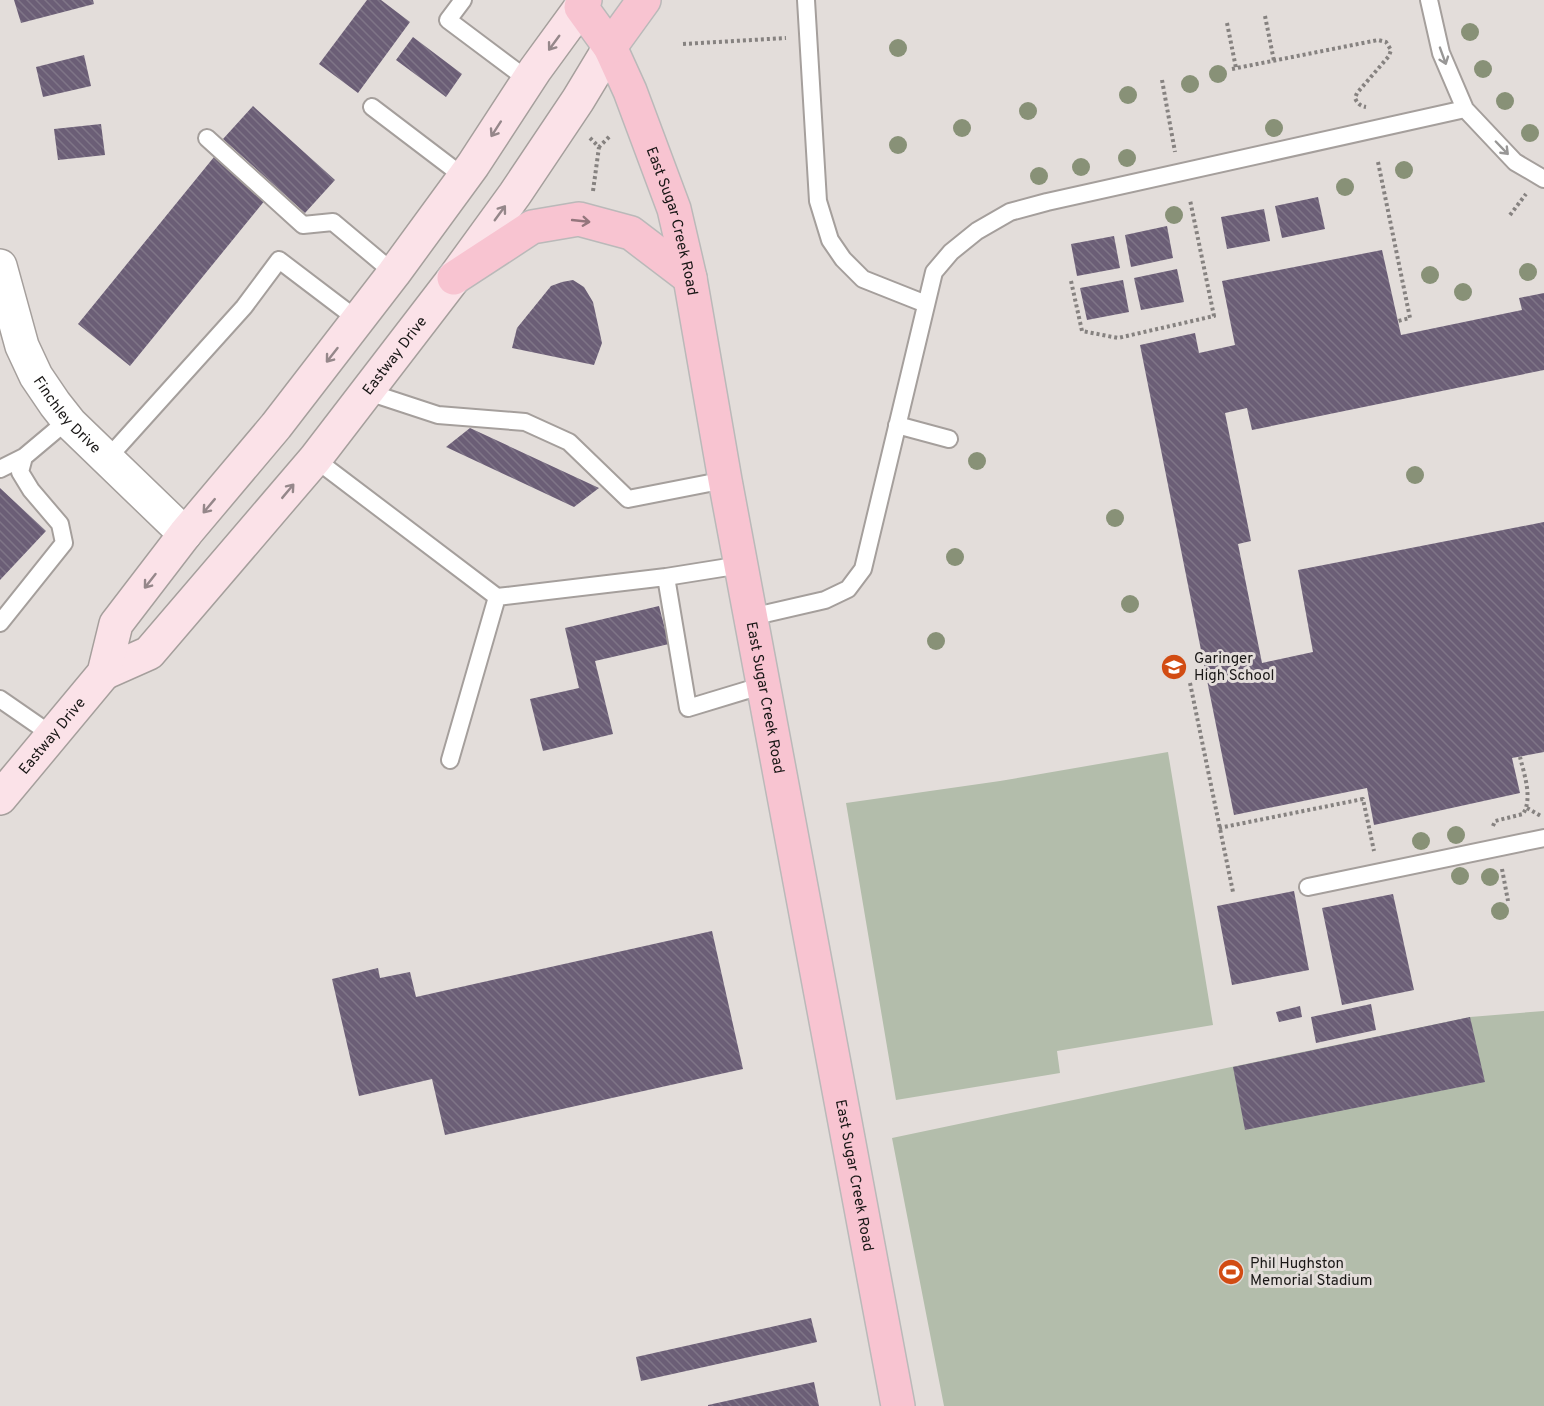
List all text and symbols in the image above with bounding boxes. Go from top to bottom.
one-way arrow [548,35,561,51]
one-way arrow [1439,46,1450,65]
one-way arrow [490,120,502,137]
one-way arrow [1494,140,1509,155]
street label: East Sugar Creek Road [641,145,701,297]
one-way arrow [494,206,507,222]
one-way arrow [570,216,590,227]
street label: Eastway Drive [359,313,432,400]
one-way arrow [325,346,338,362]
street label: Finchley Drive [28,373,104,458]
one-way arrow [281,483,294,499]
one-way arrow [202,498,216,513]
one-way arrow [143,572,156,588]
street label: East Sugar Creek Road [741,620,788,775]
place label: Garinger High School [1194,650,1275,686]
school or university icon: Garinger High School [1159,652,1189,682]
street label: Eastway Drive [15,694,91,779]
street label: East Sugar Creek Road [830,1098,877,1253]
place label: Phil Hughston Memorial Stadium [1250,1255,1372,1291]
sports icon: Phil Hughston Memorial Stadium [1216,1257,1246,1287]

